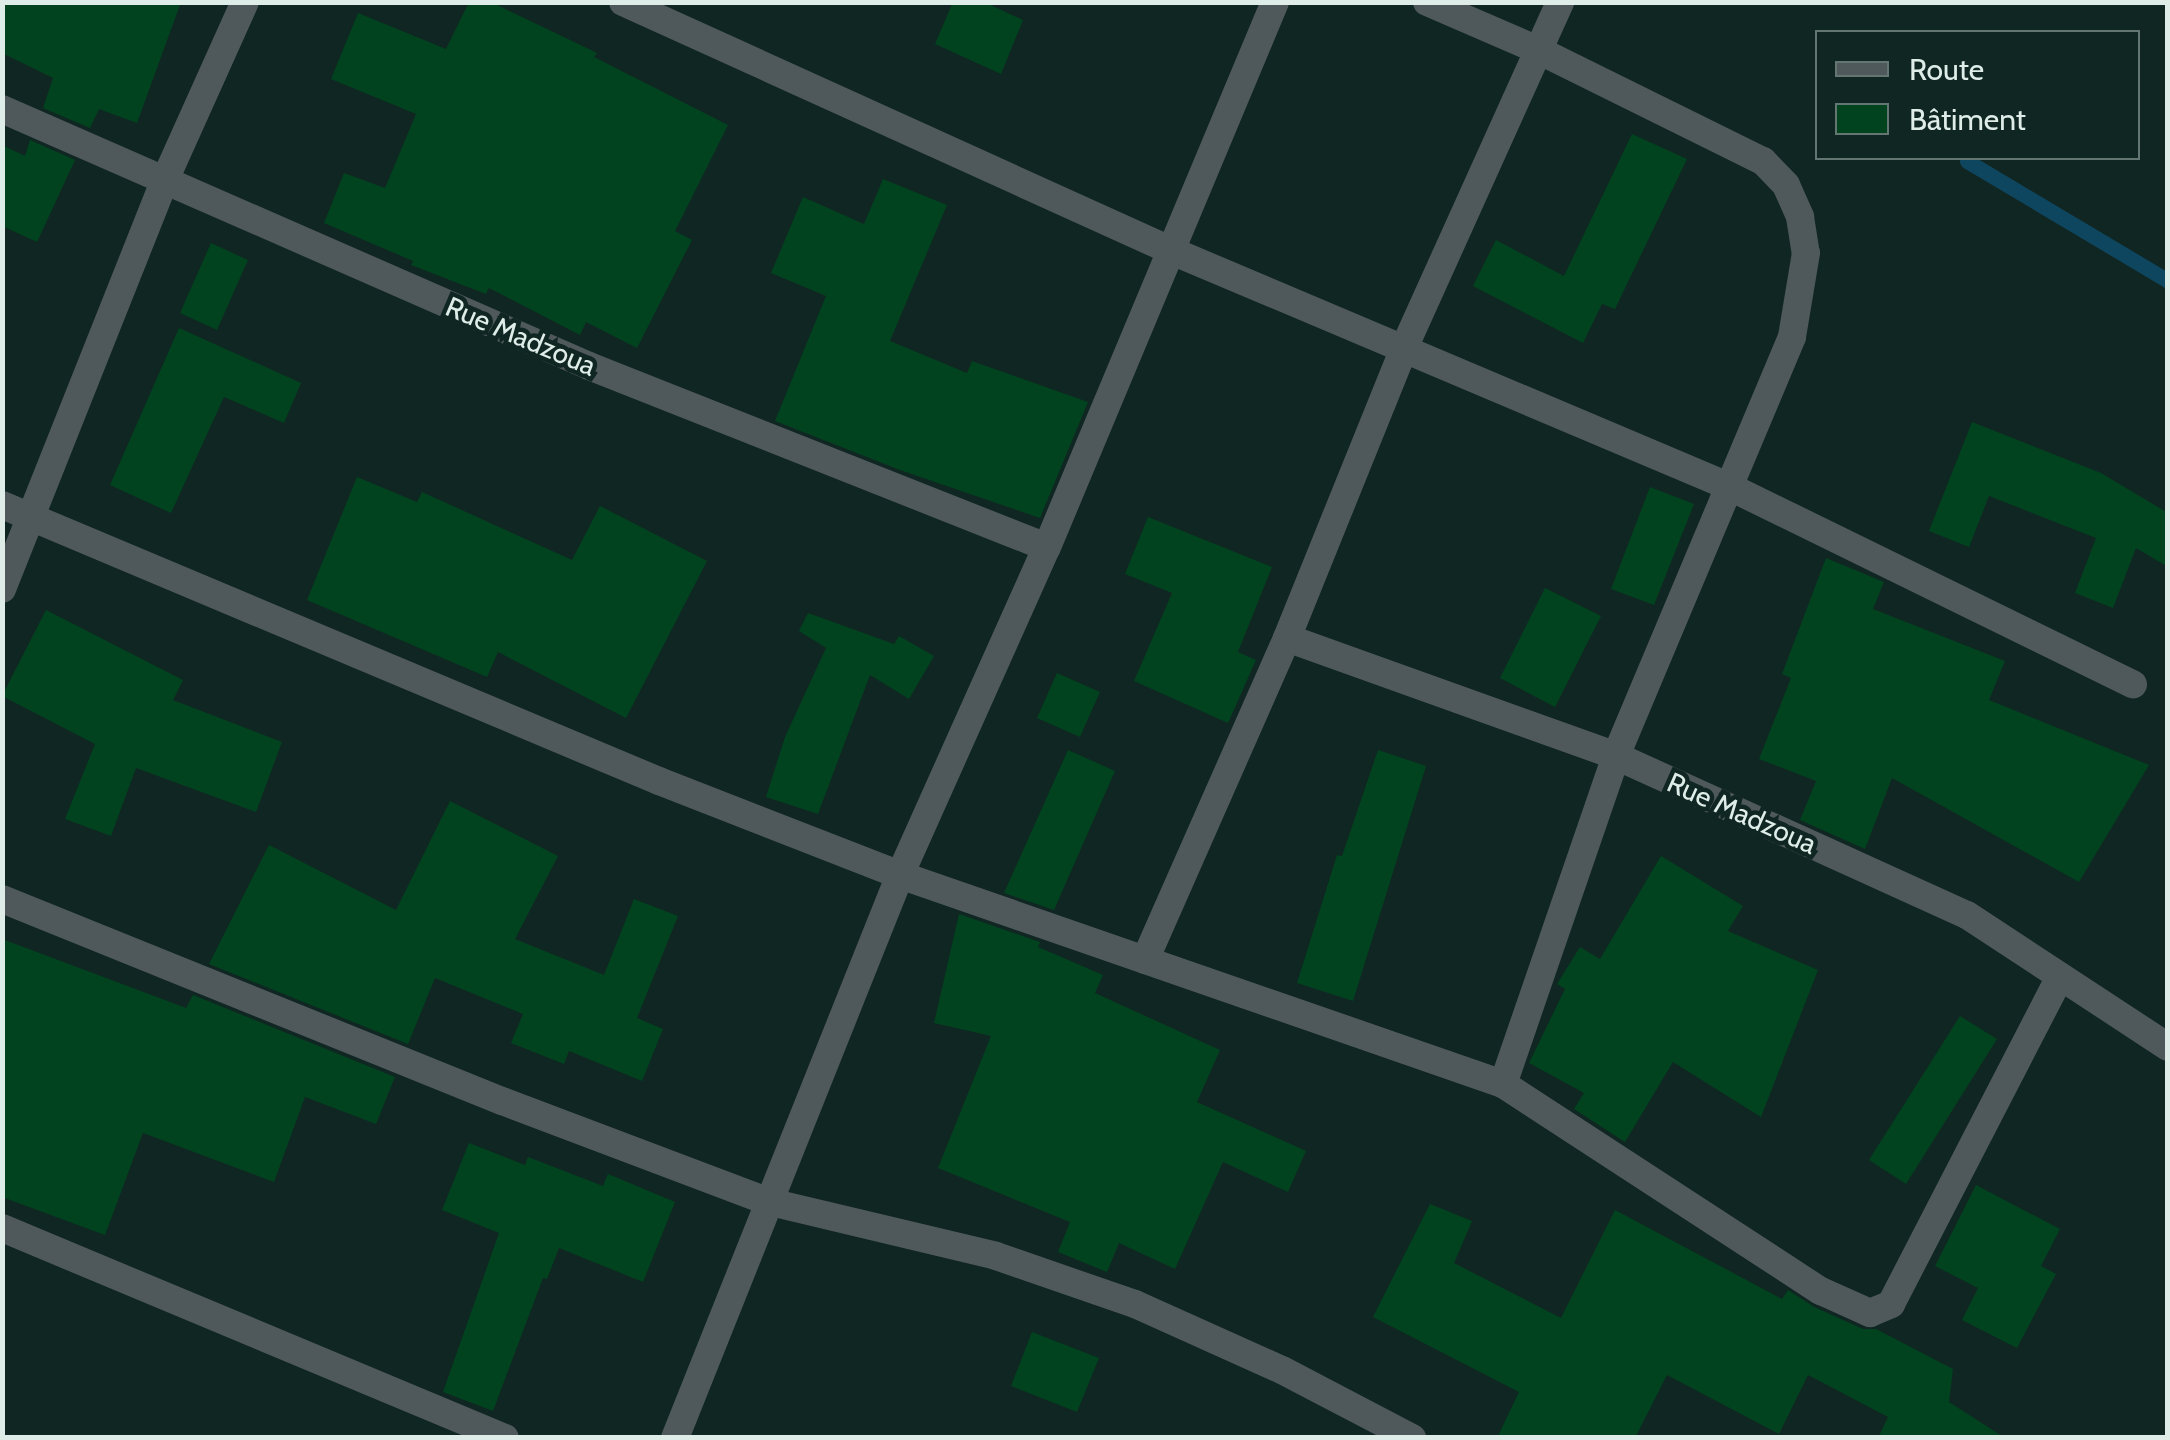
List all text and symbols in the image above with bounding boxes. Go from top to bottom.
legend [1815,30,2140,160]
text: Route [1909,51,1984,88]
text: Bâtiment [1909,101,2026,138]
street label: Rue Madzoua [441,289,601,383]
street label: Rue Madzoua [1662,765,1822,861]

